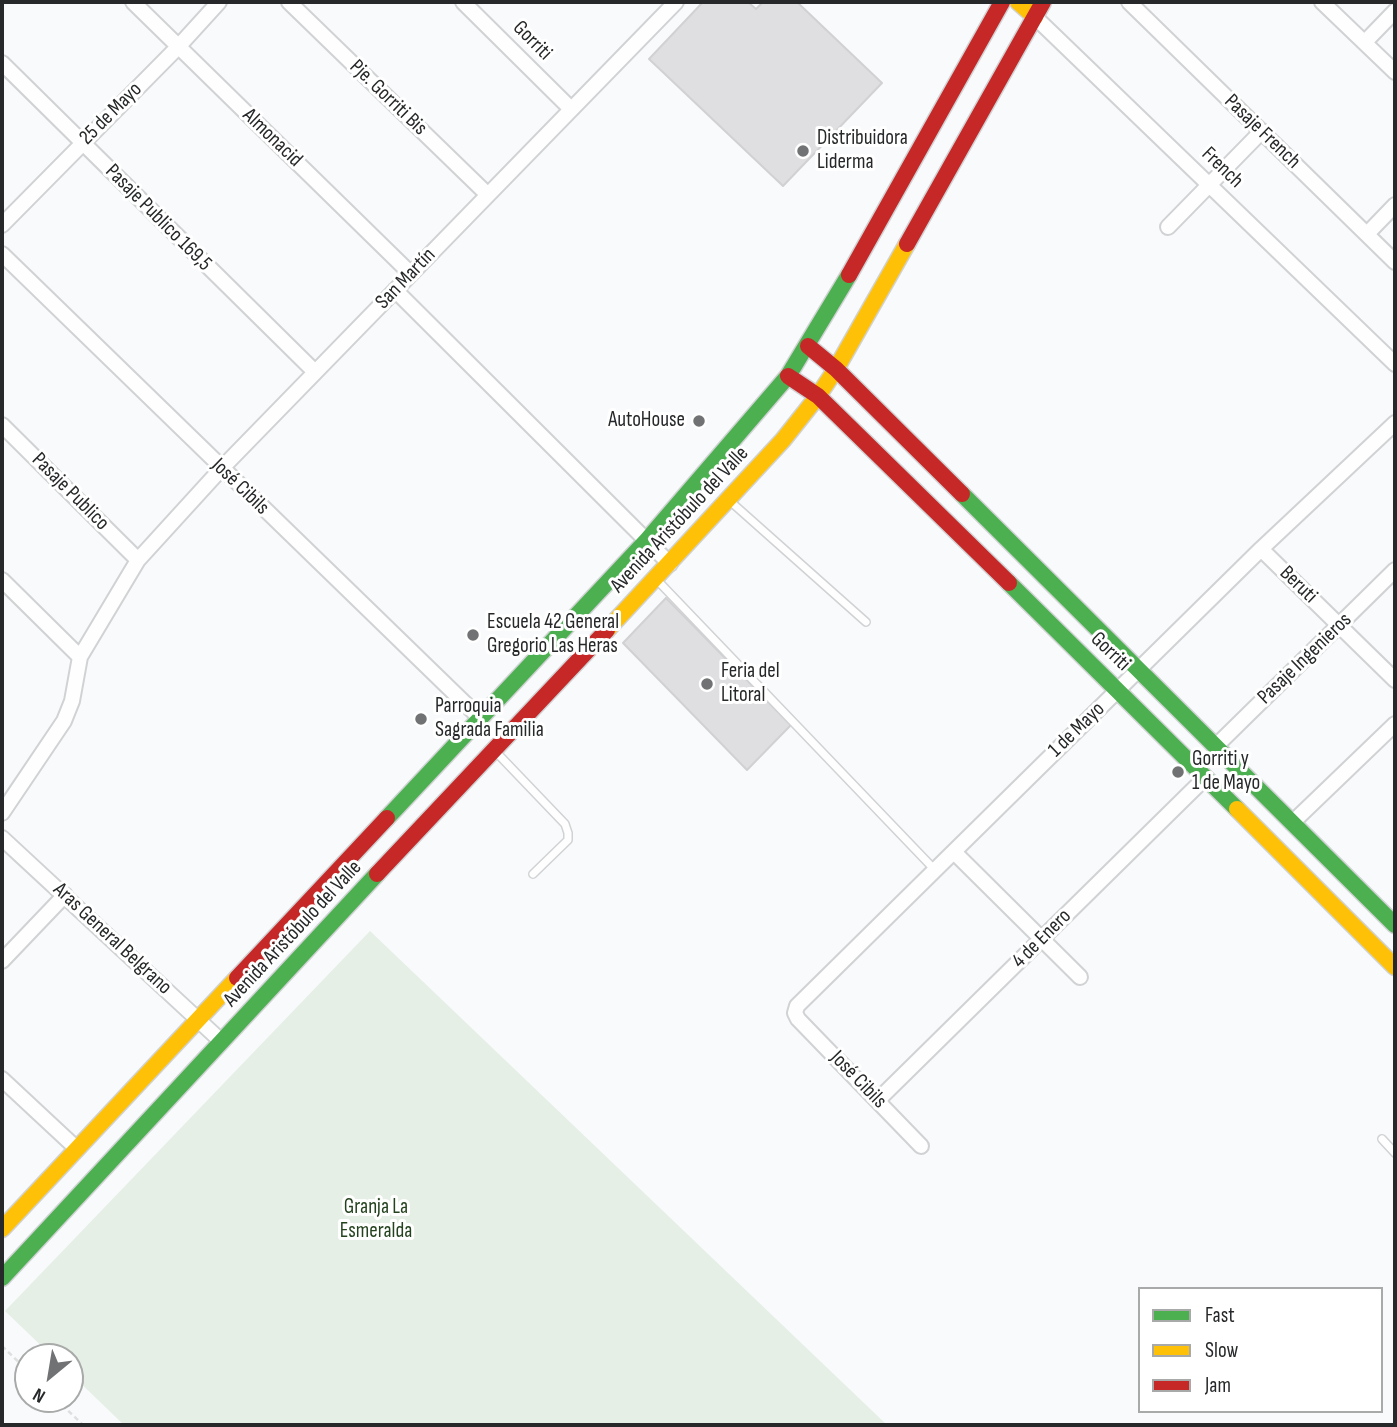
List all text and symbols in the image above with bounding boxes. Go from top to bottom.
street label: Gorriti [507,16,557,66]
street label: Pje. Gorriti Bis [344,55,432,141]
street label: 25 de Mayo [75,78,147,150]
street label: Pasaje French [1219,90,1305,174]
street label: Almonacid [237,103,307,173]
place label: Distribuidora Liderma [817,126,908,176]
street label: French [1196,142,1248,194]
marker: Distribuidora Liderma [795,143,811,159]
street label: Pasaje Publico 169,5 [99,159,217,277]
street label: San Martín [371,243,441,315]
place label: AutoHouse [608,408,685,434]
marker: AutoHouse [691,413,707,429]
street label: Avenida Aristóbulo del Valle [606,442,754,598]
street label: Pasaje Publico [26,448,114,536]
street label: José Cibils [206,453,274,521]
street label: Beruti [1274,561,1322,609]
street label: Pasaje Ingenieros [1253,608,1357,710]
place label: Escuela 42 General Gregorio Las Heras [487,610,619,660]
marker: Escuela 42 General Gregorio Las Heras [465,627,481,643]
street label: Gorriti [1085,627,1135,677]
place label: Feria del Litoral [721,659,780,709]
marker: Feria del Litoral [699,676,715,692]
place label: Parroquia Sagrada Familia [435,694,544,744]
street label: 1 de Mayo [1044,697,1110,763]
marker: Parroquia Sagrada Familia [413,711,429,727]
place label: Gorriti y 1 de Mayo [1192,747,1260,797]
marker: Gorriti y 1 de Mayo [1170,764,1186,780]
street label: Avenida Aristóbulo del Valle [219,856,367,1012]
street label: Aras General Belgrano [47,878,177,1000]
street label: 4 de Enero [1007,904,1077,974]
street label: José Cibils [824,1046,892,1114]
park label: Granja La Esmeralda [340,1195,412,1245]
legend [1138,1287,1383,1413]
text: Fast [1205,1303,1235,1328]
text: Slow [1205,1338,1238,1363]
north arrow [14,1343,84,1413]
text: Jam [1205,1373,1231,1398]
text: N [29,1382,49,1407]

